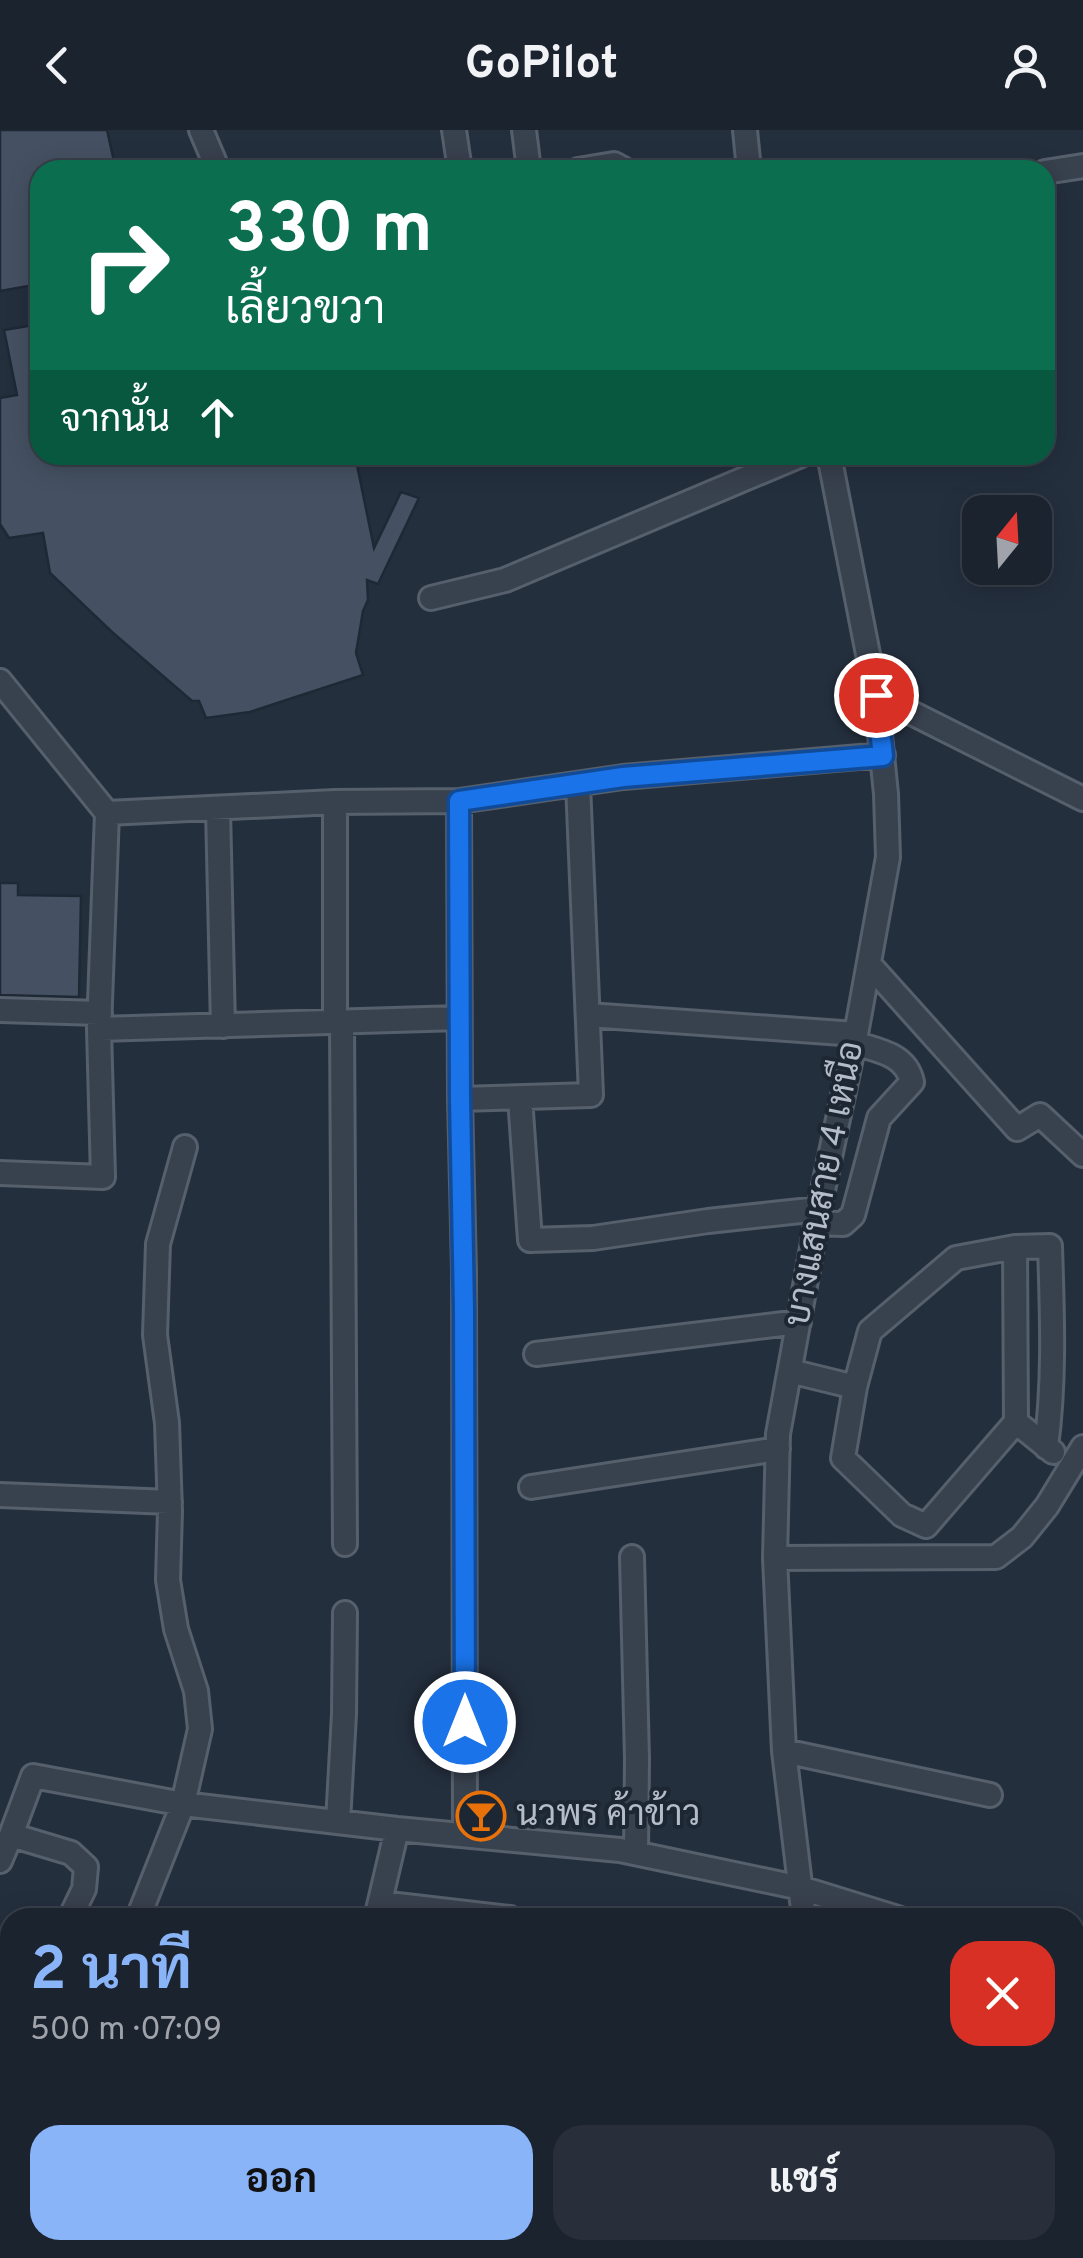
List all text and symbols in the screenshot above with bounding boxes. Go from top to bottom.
text: GoPilot [465,37,618,94]
icon: back [30,38,85,93]
icon: person [998,38,1053,93]
text: 330 m [225,188,433,277]
icon: right [60,200,190,330]
text: เลี้ยวขวา [225,283,385,340]
icon: ahead [190,390,245,445]
text: จากนั้น [60,397,170,446]
north arrow [962,495,1052,585]
map controls [962,495,1052,585]
pin [834,653,919,738]
icon: arrive [849,668,904,723]
street label: บางแสนสาย 4 เหนือ [773,1037,875,1330]
position arrow [413,1670,517,1774]
bar icon: นวพร ค้าข้าว [455,1790,507,1842]
place label: นวพร ค้าข้าว [516,1790,700,1838]
text: 2 นาที [30,1935,192,2011]
button: close [950,1941,1055,2046]
text: 500 m · 07:09 [30,2011,222,2051]
button: ออก [30,2125,533,2240]
button: แชร์ [553,2125,1055,2240]

